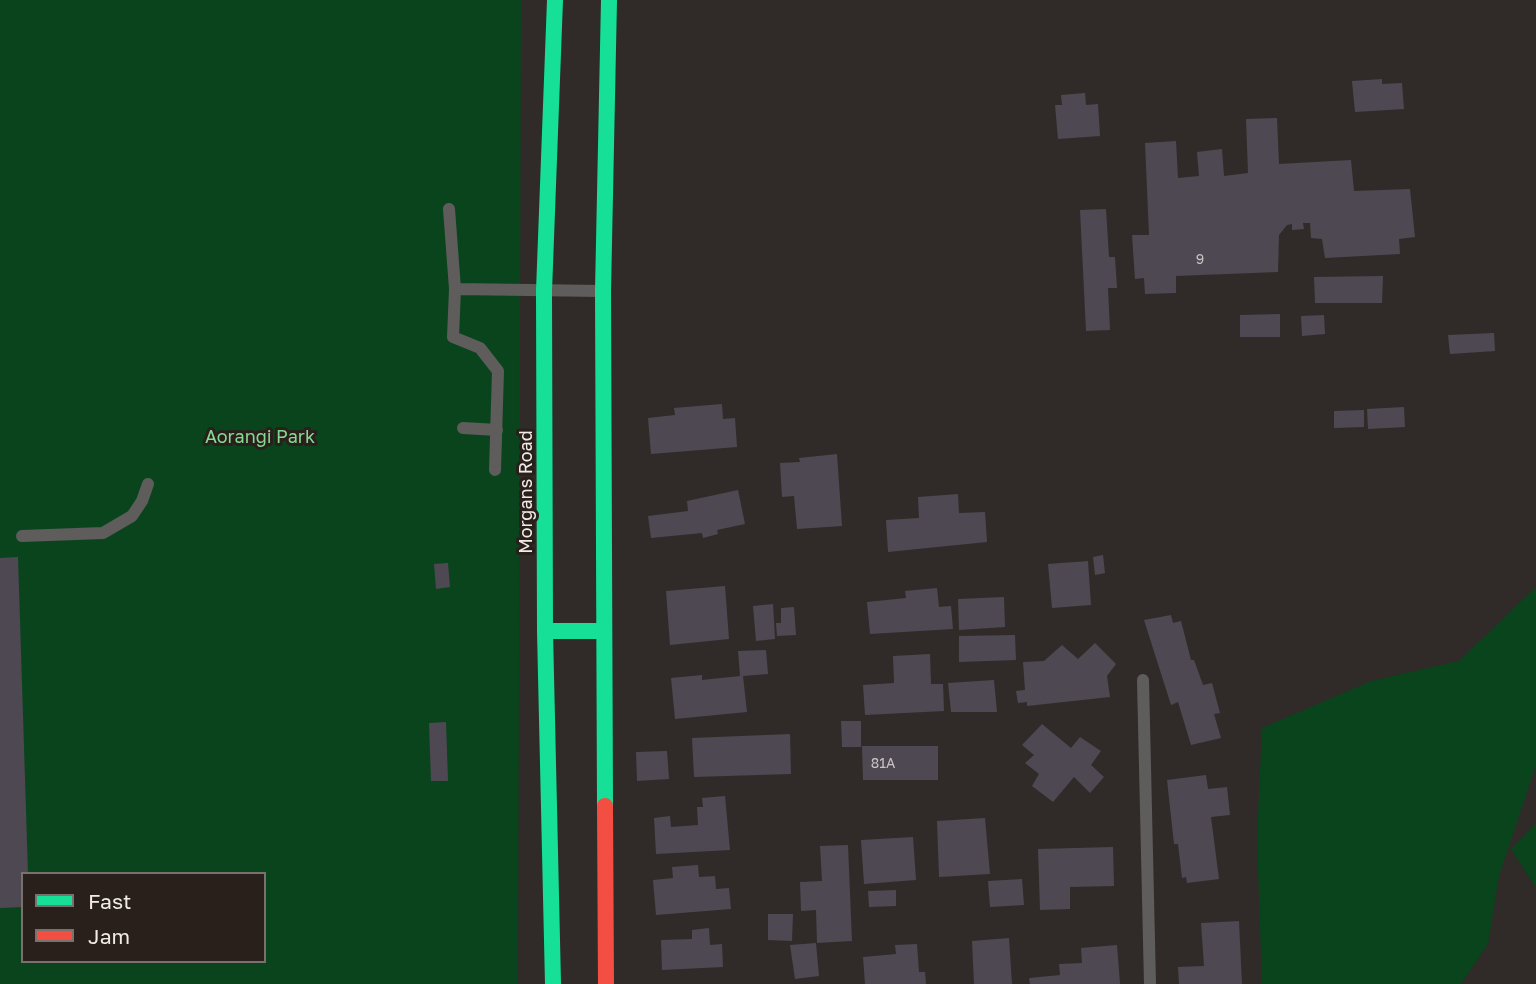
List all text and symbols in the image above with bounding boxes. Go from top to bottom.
house number: 9 [1196,252,1204,268]
park label: Aorangi Park [205,426,315,448]
street label: Morgans Road [515,430,537,554]
house number: 81A [871,756,895,772]
legend [21,872,266,963]
text: Fast [88,888,131,914]
text: Jam [88,923,130,949]

